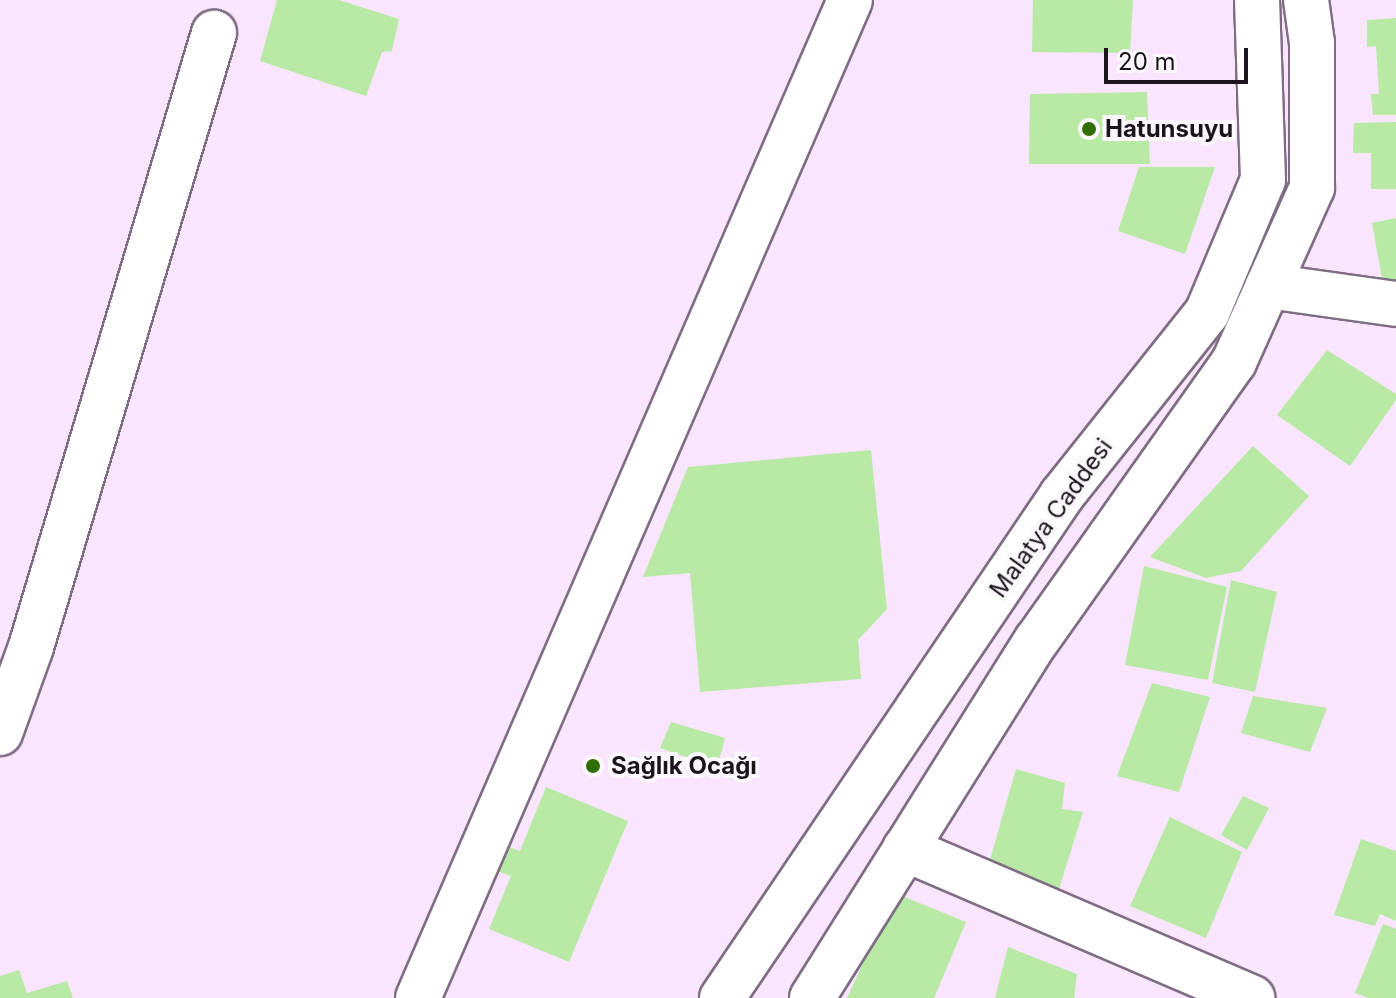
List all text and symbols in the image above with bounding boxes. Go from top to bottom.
scale bar [1108,32,1252,82]
text: 20 m [1118,47,1176,76]
place label: Hatunsuyu [1105,115,1233,143]
marker: Hatunsuyu [1080,120,1098,138]
street label: Malatya Caddesi [984,433,1118,603]
place label: Sağlık Ocağı [611,752,757,780]
marker: Sağlık Ocağı [582,755,604,777]

